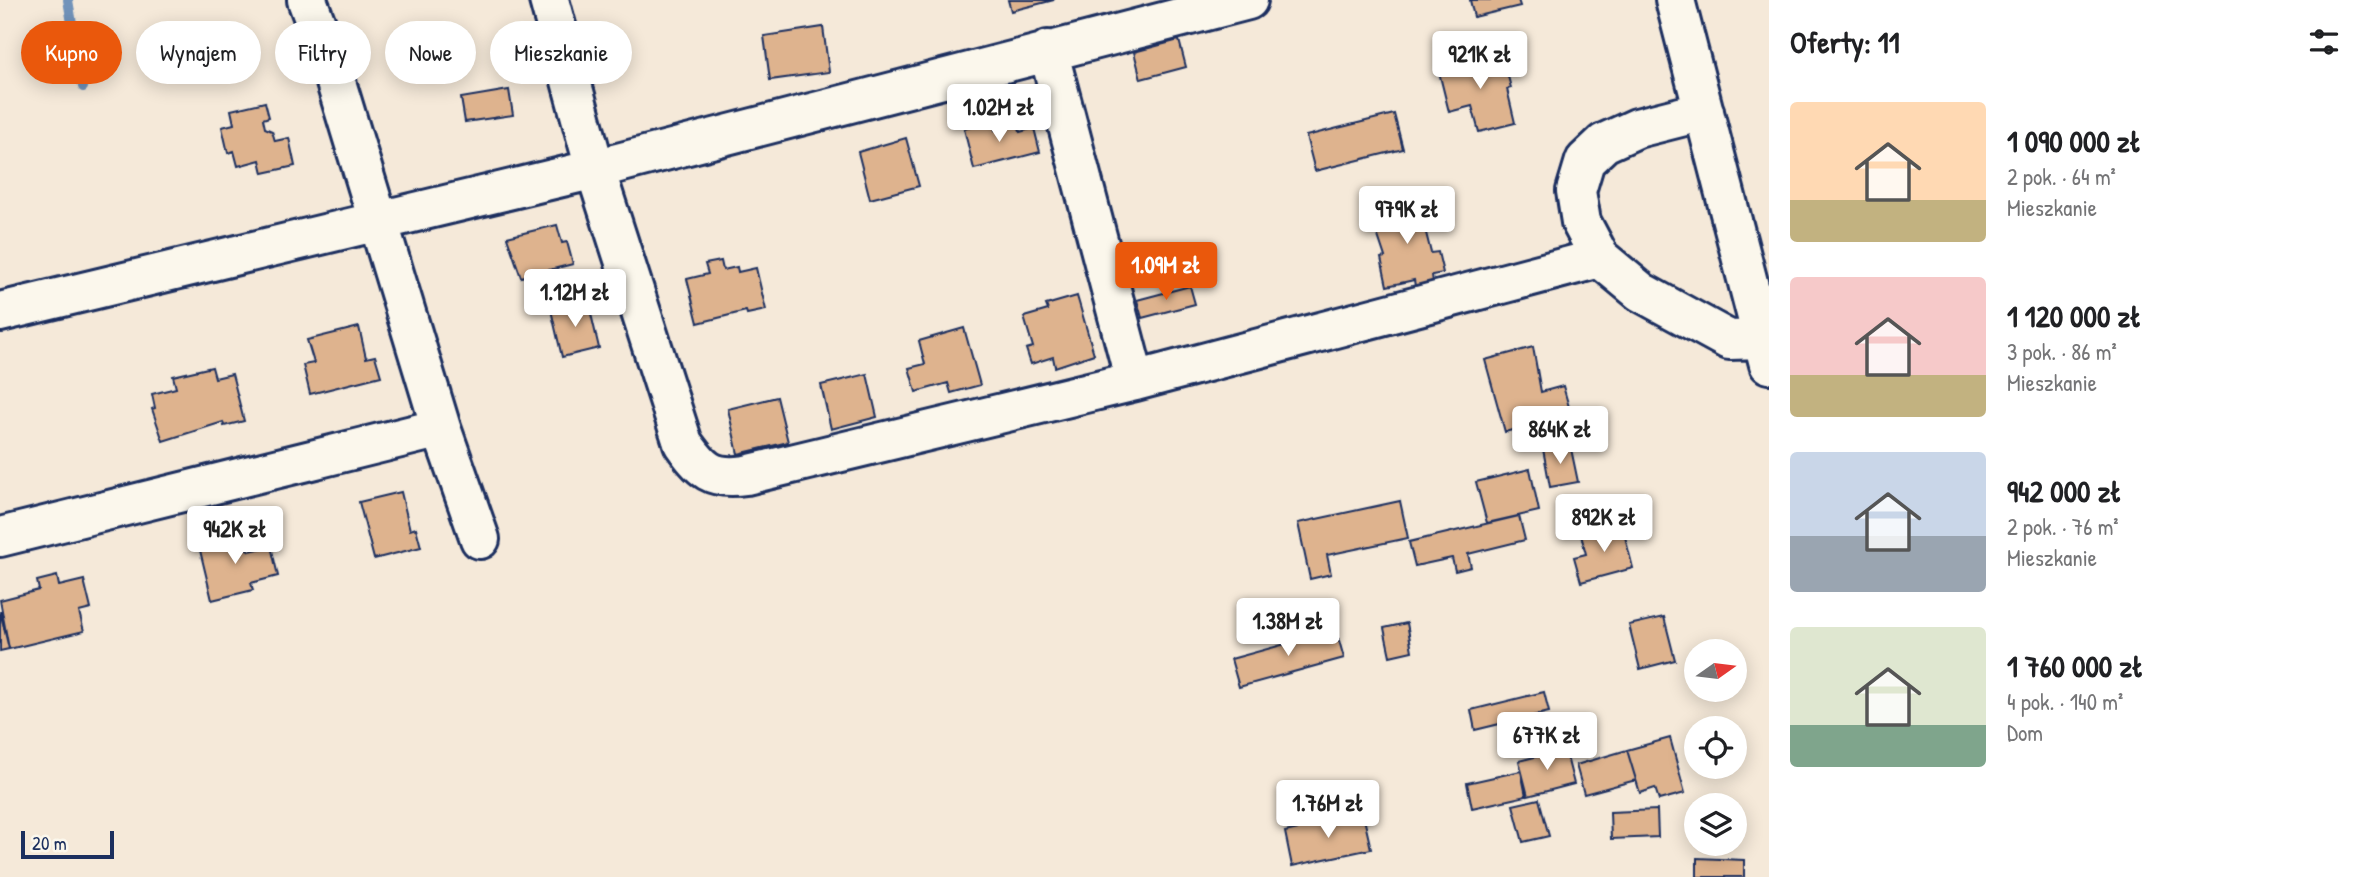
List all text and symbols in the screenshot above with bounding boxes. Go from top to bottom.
chip: Kupno [21,21,122,84]
chip: Wynajem [136,21,261,84]
chip: Filtry [275,21,371,84]
chip: Nowe [385,21,476,84]
chip: Mieszkanie [490,21,632,84]
text: Oferty: 11 [1790,22,1900,62]
icon: filters [2305,23,2343,61]
pin: 921K zł [1415,32,1545,91]
text: 921K zł [1448,38,1512,69]
pin: 1.02M zł [927,85,1071,144]
text: 1.02M zł [963,91,1035,122]
text: 1 090 000 zł [2007,121,2141,161]
icon: home [1846,130,1930,214]
text: 2 pok. · 64 m² [2007,161,2116,192]
pin: 979K zł [1342,187,1472,246]
text: Mieszkanie [2007,192,2097,223]
text: 979K zł [1375,193,1439,224]
pin: 1.09M zł [1094,243,1238,302]
text: 1.09M zł [1131,249,1201,280]
pin: 1.12M zł [503,270,647,329]
text: 1.12M zł [540,276,610,307]
text: 1 120 000 zł [2007,296,2142,336]
icon: home [1846,305,1930,389]
text: 3 pok. · 86 m² [2007,336,2117,367]
text: Mieszkanie [2007,367,2097,398]
pin: 864K zł [1495,406,1625,466]
text: 864K zł [1528,413,1592,444]
text: 942 000 zł [2007,471,2122,511]
icon: home [1846,480,1930,564]
pin: 892K zł [1539,494,1669,554]
text: 892K zł [1571,501,1637,532]
pin: 942K zł [170,506,300,566]
text: 2 pok. · 76 m² [2007,511,2119,542]
text: 942K zł [203,513,267,544]
text: Mieszkanie [2007,542,2097,573]
pin: 1.38M zł [1216,598,1360,658]
text: 1.38M zł [1252,605,1324,636]
north arrow [1684,639,1746,702]
map controls [1684,639,1747,856]
text: 1 760 000 zł [2007,646,2143,686]
icon: home [1846,655,1930,739]
text: 4 pok. · 140 m² [2007,686,2123,717]
pin: 677K zł [1482,712,1612,772]
button: locate [1684,716,1747,779]
text: Dom [2007,717,2043,748]
text: 677K zł [1513,719,1581,750]
pin: 1.76M zł [1256,780,1400,840]
text: 1.76M zł [1292,787,1364,818]
button: layers [1684,793,1747,856]
scale bar [21,828,114,860]
text: 20 m [32,830,67,856]

